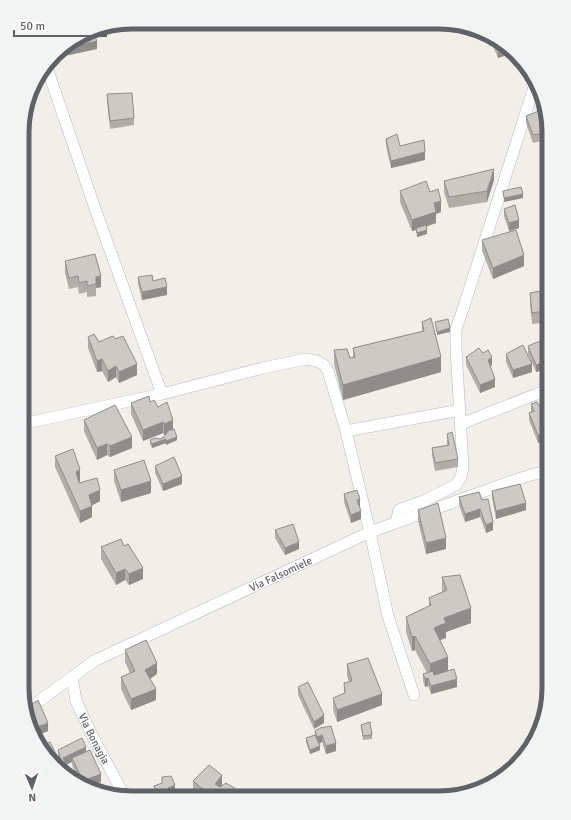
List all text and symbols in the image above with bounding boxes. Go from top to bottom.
scale bar [14,12,106,38]
text: 50 m [20,19,45,34]
street label: Via Falsomiele [247,553,314,594]
street label: Via Bonagia [76,711,113,767]
north arrow [12,768,52,808]
text: N [28,791,36,804]

